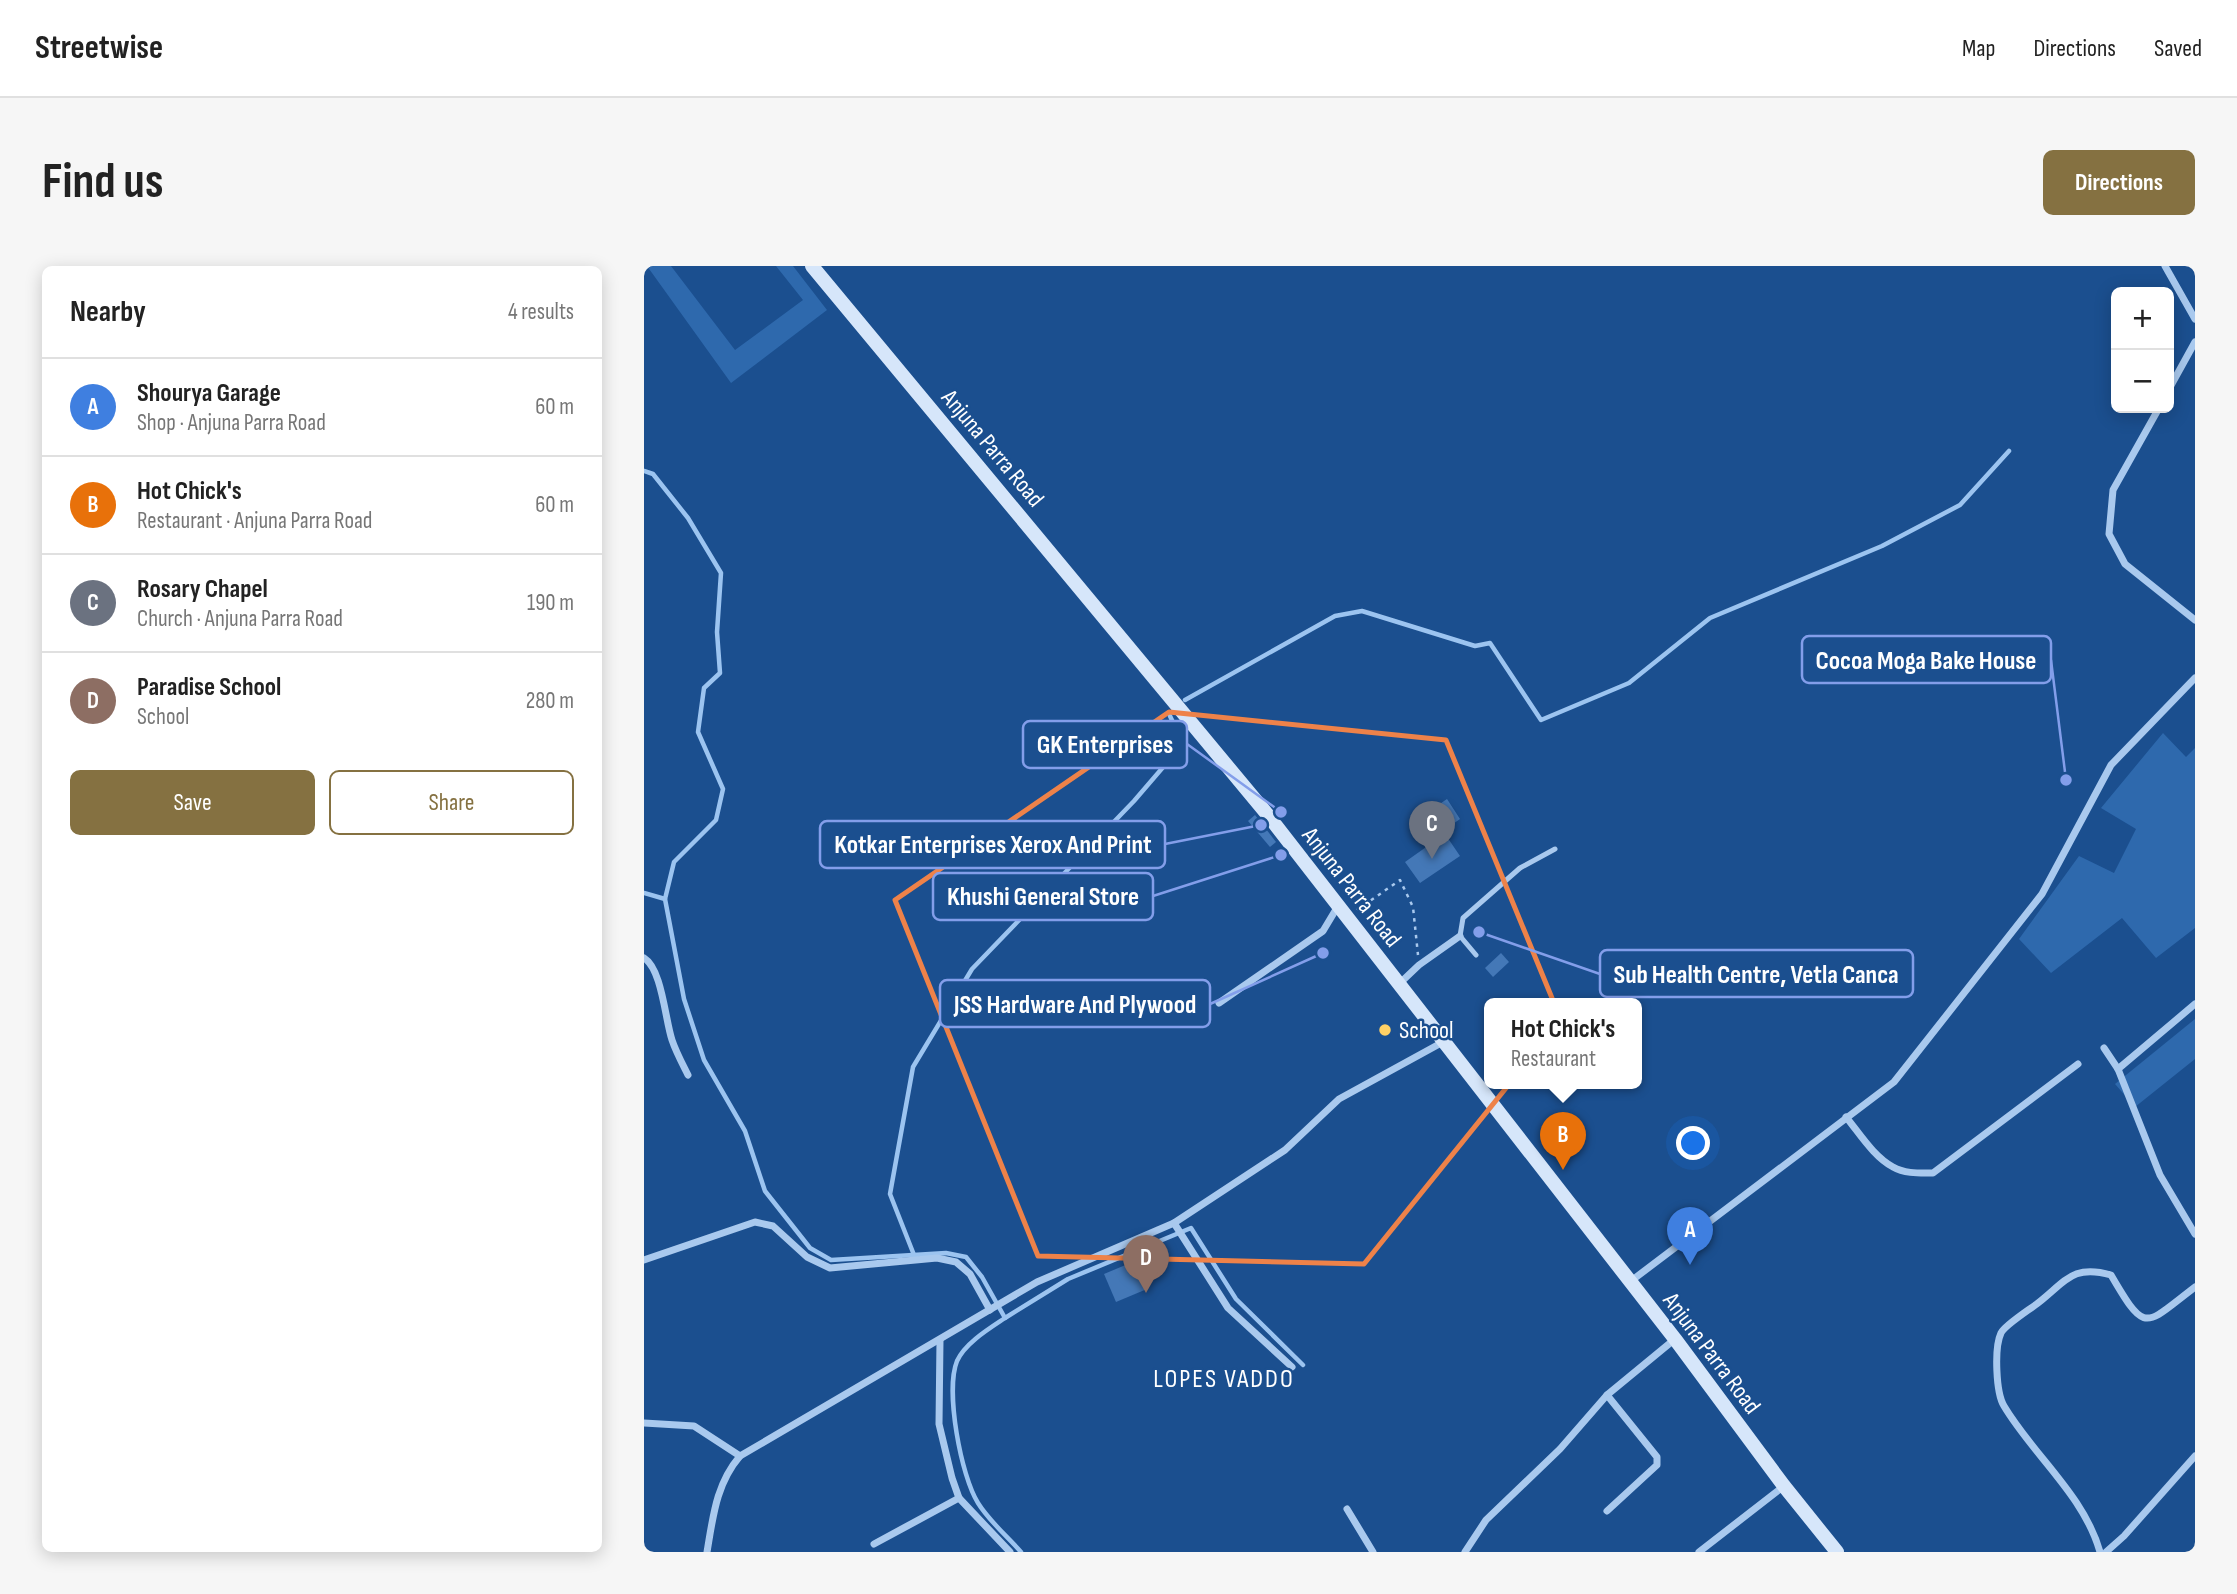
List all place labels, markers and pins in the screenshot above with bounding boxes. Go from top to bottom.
callout: Cocoa Moga Bake House [1802,636,2051,683]
callout: GK Enterprises [1023,721,1187,768]
pin: C [1409,801,1455,859]
callout: Kotkar Enterprises Xerox And Print [820,821,1165,868]
callout: Khushi General Store [933,873,1153,920]
callout: Sub Health Centre, Vetla Canca [1600,950,1913,997]
callout: JSS Hardware And Plywood [940,980,1210,1027]
place label: School [1399,1016,1454,1045]
marker: School [1377,1022,1393,1038]
pin: B [1540,1112,1586,1170]
pin: A [1667,1207,1713,1265]
pin: D [1123,1235,1169,1293]

